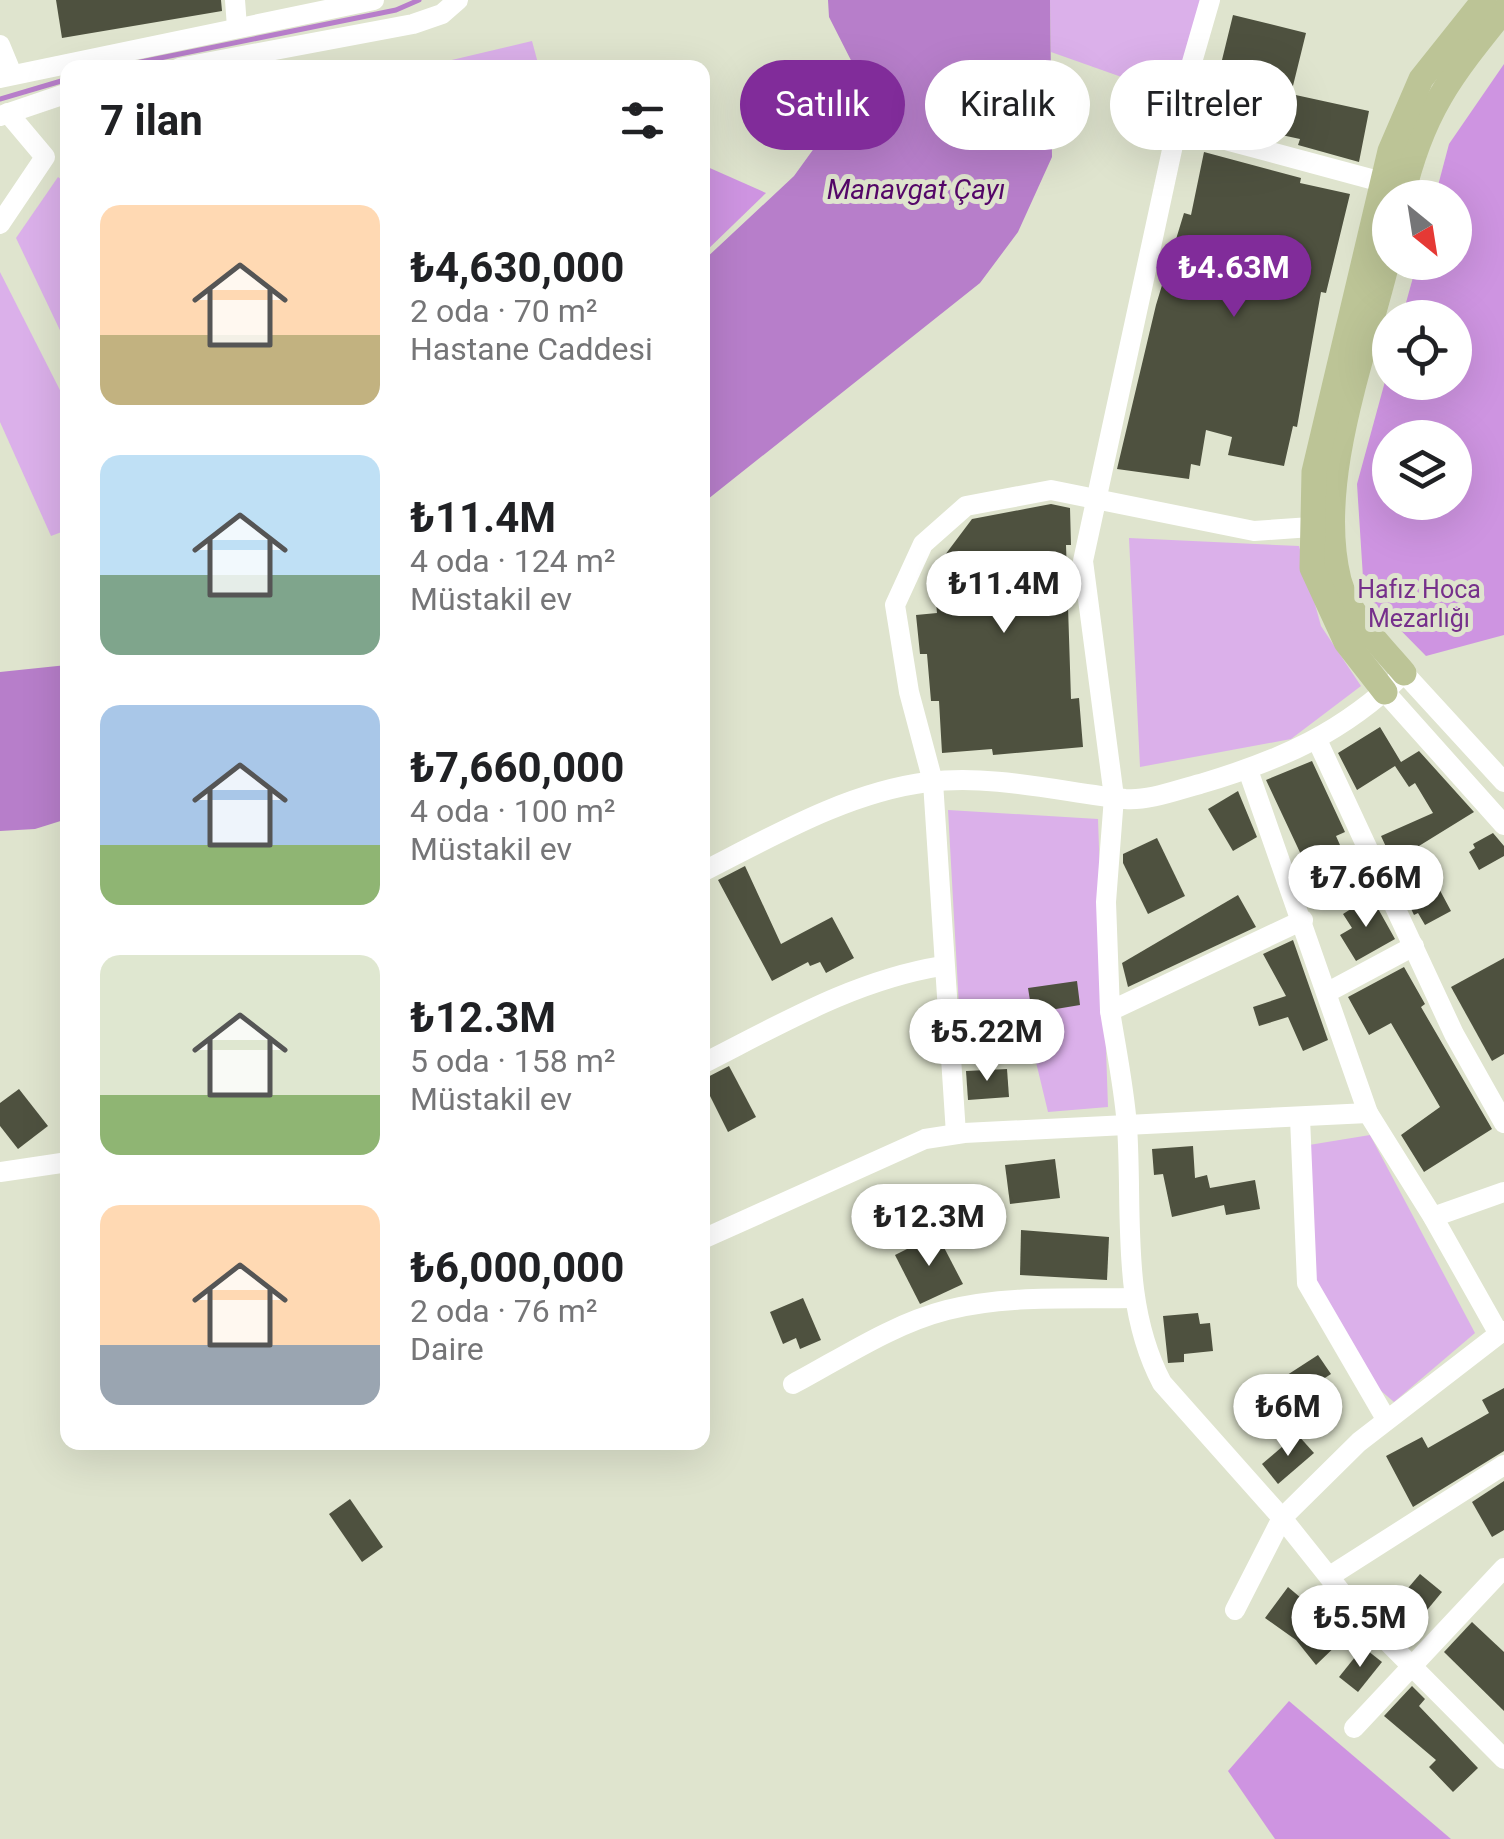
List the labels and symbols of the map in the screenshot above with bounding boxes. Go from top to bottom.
water label: Manavgat Çayı [827,173,1005,206]
north arrow [1372,180,1472,280]
pin: ₺4.63M [1153,235,1315,320]
pin: ₺11.4M [923,551,1085,636]
park label: Hafız Hoca Mezarlığı [1357,575,1481,633]
pin: ₺7.66M [1285,845,1447,930]
pin: ₺5.22M [906,999,1068,1084]
pin: ₺12.3M [848,1184,1010,1269]
pin: ₺6M [1240,1374,1336,1459]
pin: ₺5.5M [1290,1585,1430,1670]

